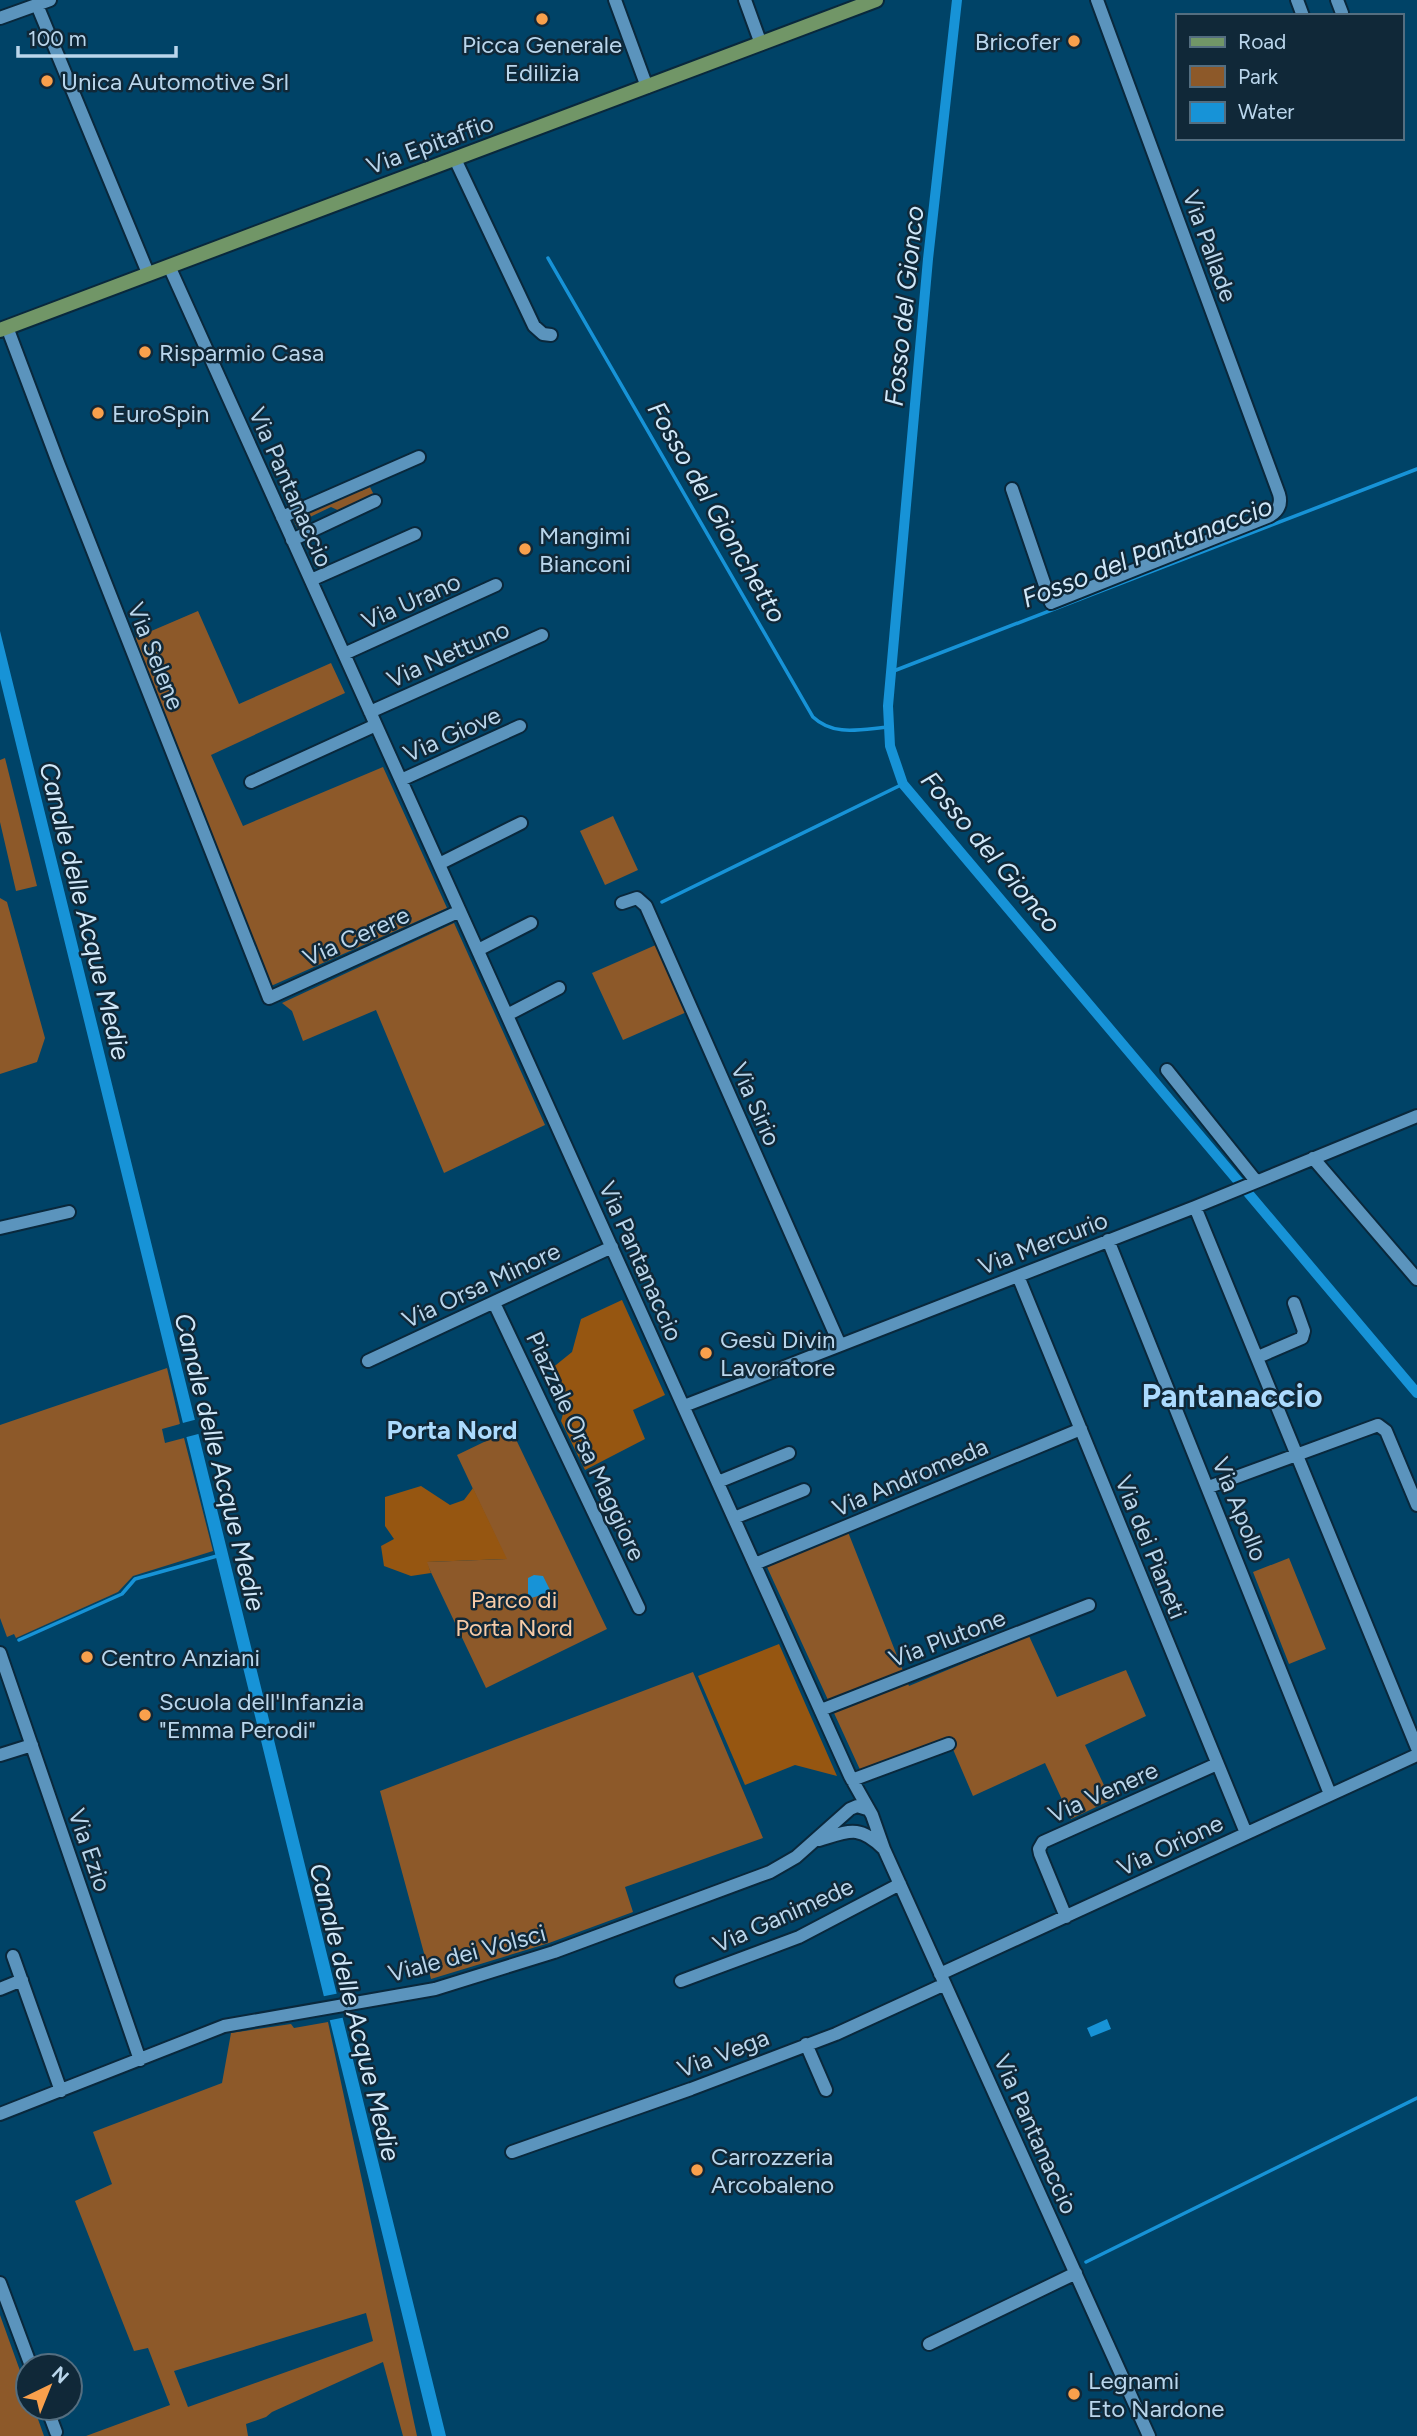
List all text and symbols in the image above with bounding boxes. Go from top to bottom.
marker: Picca Generale Edilizia [534,11,550,27]
scale bar [18,14,175,58]
legend [1176,14,1403,140]
text: 100 m [28,26,87,51]
place label: Bricofer [975,27,1060,56]
text: Road [1238,29,1286,54]
place label: Picca Generale Edilizia [462,30,622,87]
marker: Bricofer [1066,33,1082,49]
text: Park [1238,64,1279,89]
place label: Unica Automotive Srl [61,67,289,96]
marker: Unica Automotive Srl [39,73,55,89]
text: Water [1238,99,1294,124]
street label: Via Epitaffio [363,108,497,180]
street label: Via Pallade [1176,186,1244,306]
water label: Fosso del Gionco [878,204,930,408]
place label: Risparmio Casa [159,338,324,367]
marker: Risparmio Casa [137,344,153,360]
water label: Fosso del Gionchetto [641,396,793,628]
place label: EuroSpin [112,399,210,428]
street label: Via Pantanaccio [243,403,339,571]
marker: EuroSpin [90,405,106,421]
water label: Fosso del Pantanaccio [1017,489,1277,615]
place label: Mangimi Bianconi [539,521,631,578]
marker: Mangimi Bianconi [517,541,533,557]
street label: Via Urano [357,566,465,636]
street label: Via Selene [121,598,191,714]
street label: Via Nettuno [382,614,514,694]
street label: Via Giove [399,700,505,768]
water label: Canale delle Acque Medie [32,759,138,1063]
water label: Fosso del Gionco [914,765,1068,939]
street label: Via Cerere [298,900,414,972]
street label: Via Sirio [725,1058,787,1150]
street label: Via Pantanaccio [593,1177,689,1345]
street label: Via Mercurio [974,1205,1112,1281]
street label: Via Orsa Minore [397,1236,565,1334]
water label: Canale delle Acque Medie [167,1310,273,1614]
place label: Gesù Divin Lavoratore [720,1325,835,1382]
street label: Piazzale Orsa Maggiore [520,1327,652,1565]
marker: Gesù Divin Lavoratore [698,1345,714,1361]
district label: Pantanaccio [1142,1377,1323,1415]
district label: Porta Nord [386,1414,518,1446]
street label: Via Andromeda [828,1431,992,1523]
street label: Via Apollo [1206,1453,1274,1565]
street label: Via dei Pianeti [1109,1471,1193,1623]
park label: Parco di Porta Nord [455,1585,573,1642]
street label: Via Plutone [885,1603,1009,1673]
place label: Centro Anziani [101,1643,260,1672]
marker: Centro Anziani [79,1649,95,1665]
place label: Scuola dell'Infanzia "Emma Perodi" [159,1687,364,1744]
marker: Scuola dell'Infanzia "Emma Perodi" [137,1707,153,1723]
street label: Via Venere [1044,1755,1162,1829]
street label: Via Ezio [62,1805,118,1895]
street label: Via Orione [1113,1808,1227,1882]
water label: Canale delle Acque Medie [302,1860,408,2164]
street label: Via Ganimede [708,1871,858,1959]
street label: Viale dei Volsci [385,1918,549,1988]
street label: Via Vega [673,2022,773,2084]
street label: Via Pantanaccio [988,2050,1084,2218]
place label: Carrozzeria Arcobaleno [711,2142,834,2199]
marker: Carrozzeria Arcobaleno [689,2162,705,2178]
north arrow [14,2352,84,2422]
text: N [47,2362,73,2388]
place label: Legnami Eto Nardone [1088,2366,1224,2423]
marker: Legnami Eto Nardone [1066,2386,1082,2402]

